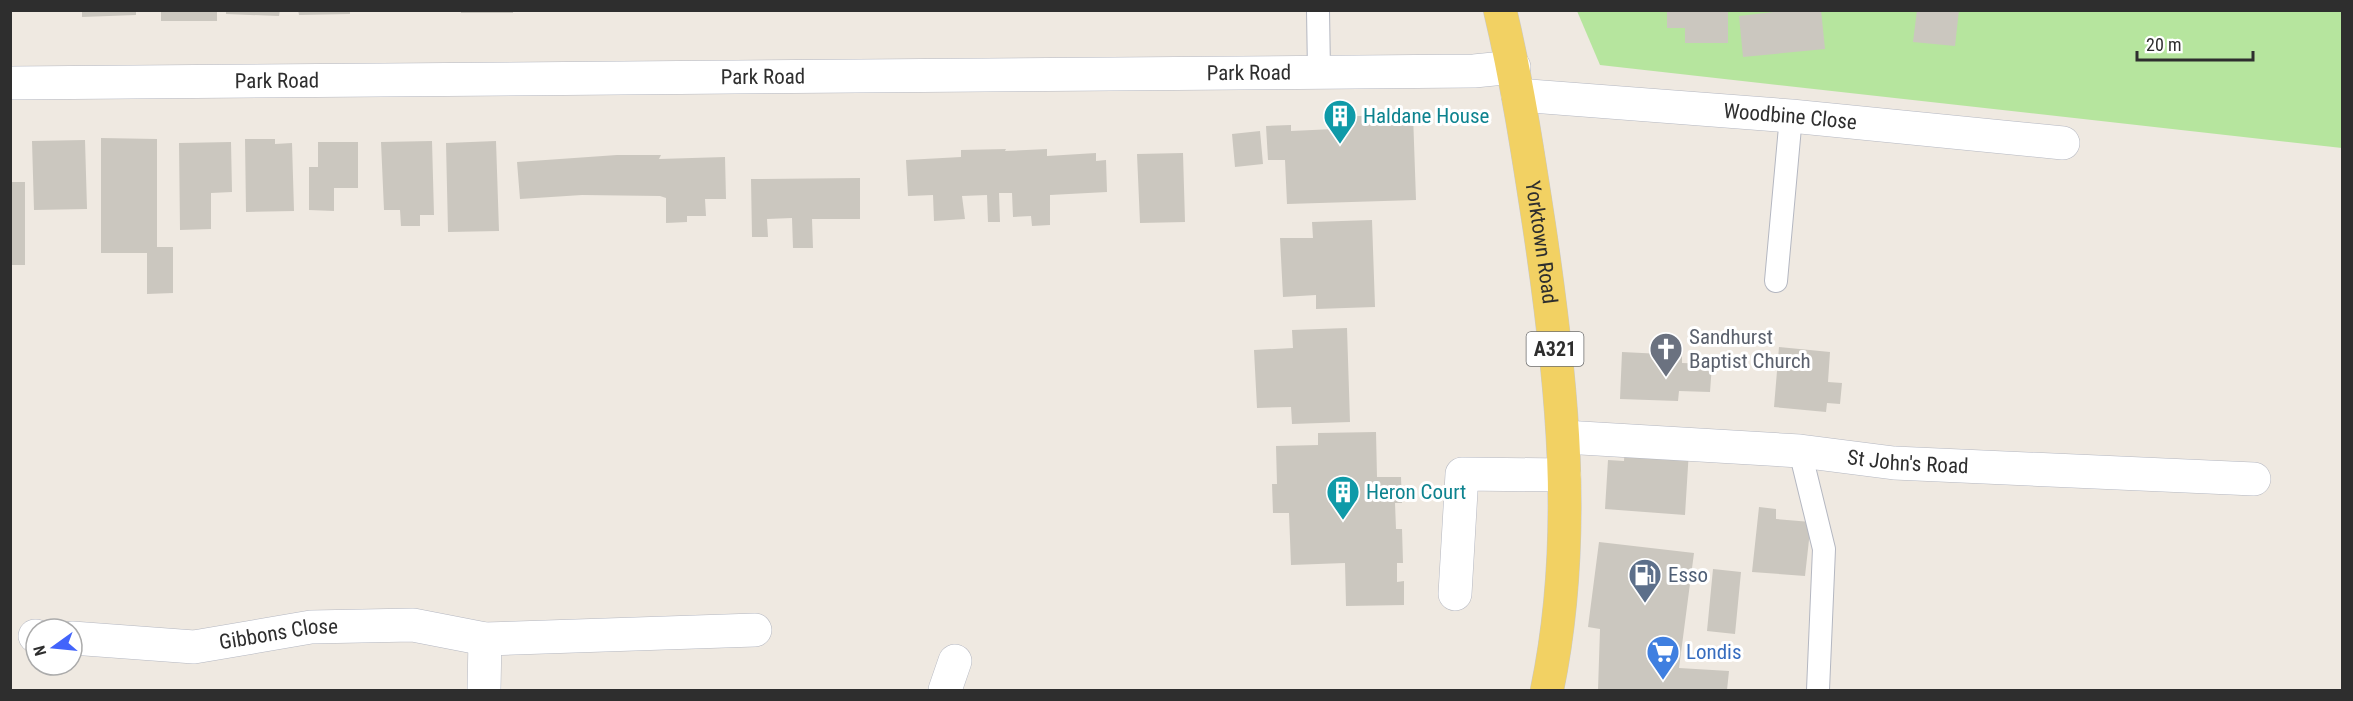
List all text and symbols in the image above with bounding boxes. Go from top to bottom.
scale bar [2137,24,2252,62]
text: 20 m [2146,34,2181,55]
street label: Park Road [1207,60,1291,85]
street label: Park Road [721,64,805,89]
street label: Park Road [235,68,319,93]
building icon: Haldane House [1322,98,1358,145]
street label: Woodbine Close [1723,99,1858,134]
place label: Haldane House [1363,104,1490,128]
street label: Yorktown Road [1520,179,1562,305]
place label: Sandhurst Baptist Church [1689,325,1811,373]
church icon: Sandhurst Baptist Church [1648,331,1684,378]
road number: A321 [1526,332,1584,366]
street label: St John's Road [1846,445,1969,478]
building icon: Heron Court [1325,474,1361,521]
place label: Heron Court [1366,480,1466,504]
fuel station icon: Esso [1627,557,1663,604]
place label: Esso [1668,563,1708,587]
street label: Gibbons Close [217,614,338,654]
north arrow [24,617,84,677]
supermarket icon: Londis [1645,634,1681,681]
place label: Londis [1686,640,1742,664]
text: N [30,644,50,658]

